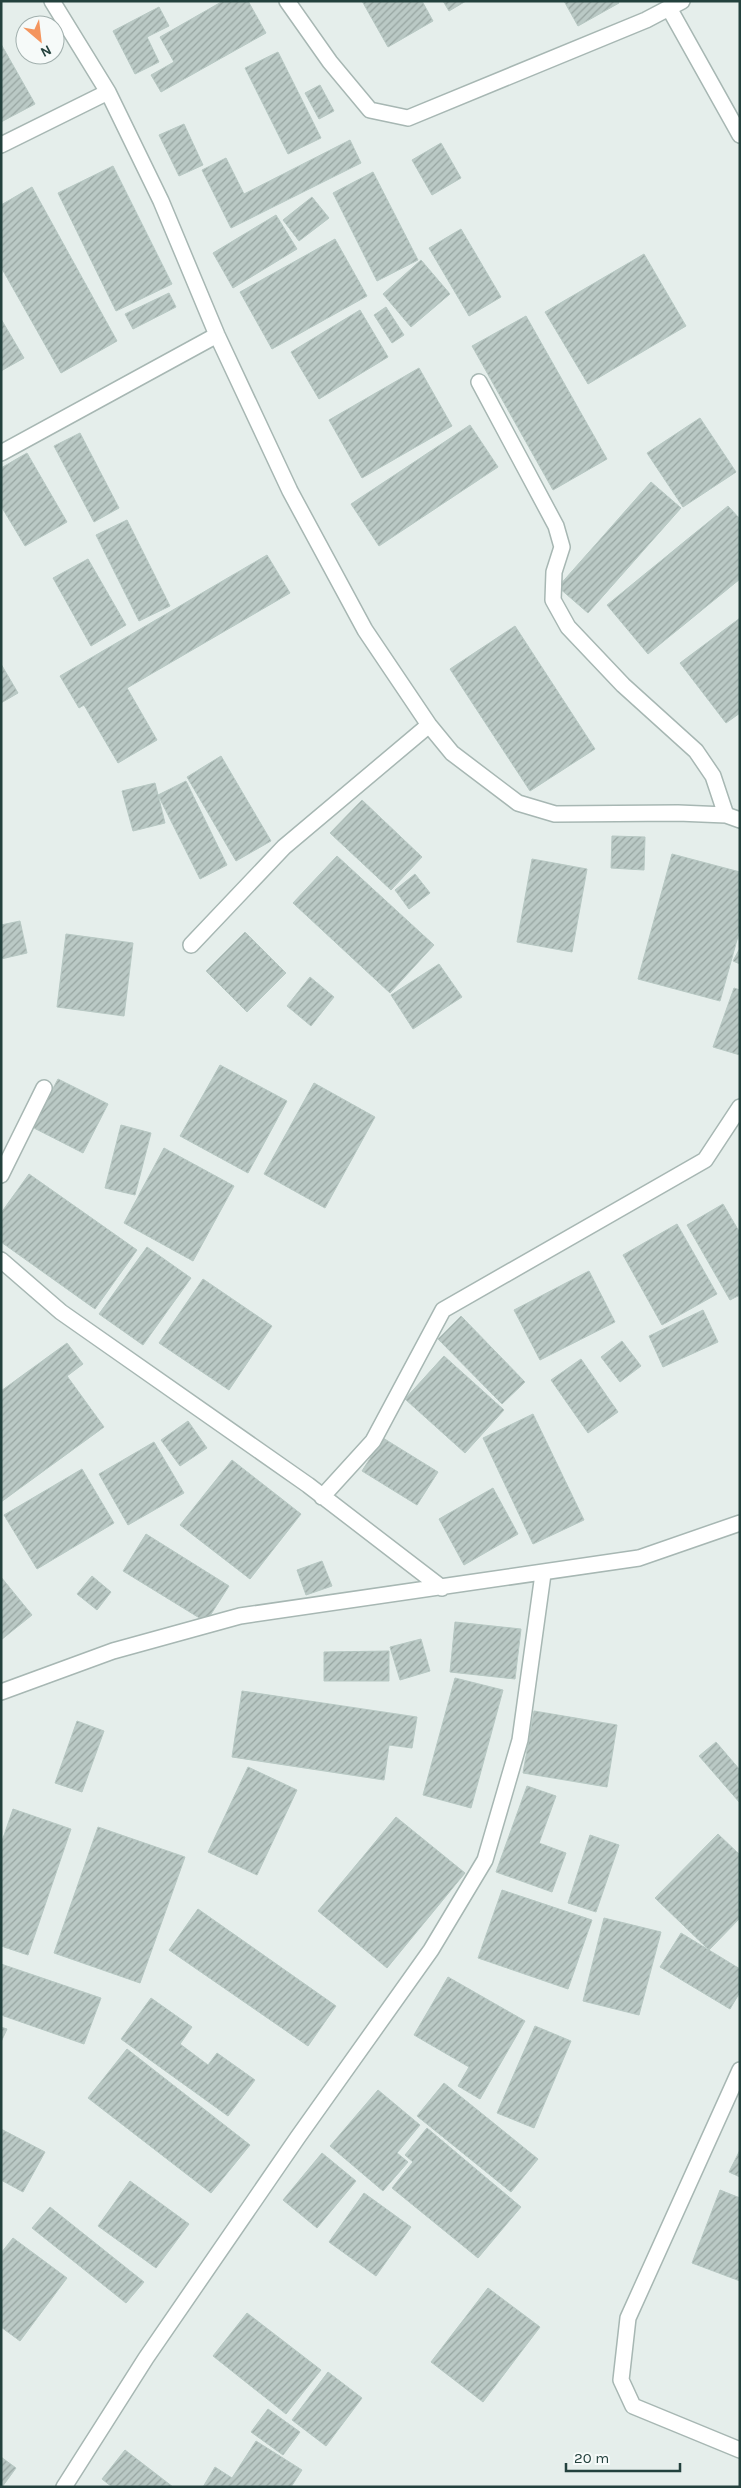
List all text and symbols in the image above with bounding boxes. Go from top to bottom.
north arrow [15,15,65,65]
text: N [37,41,54,61]
scale bar [566,2440,680,2472]
text: 20 m [574,2449,609,2467]

